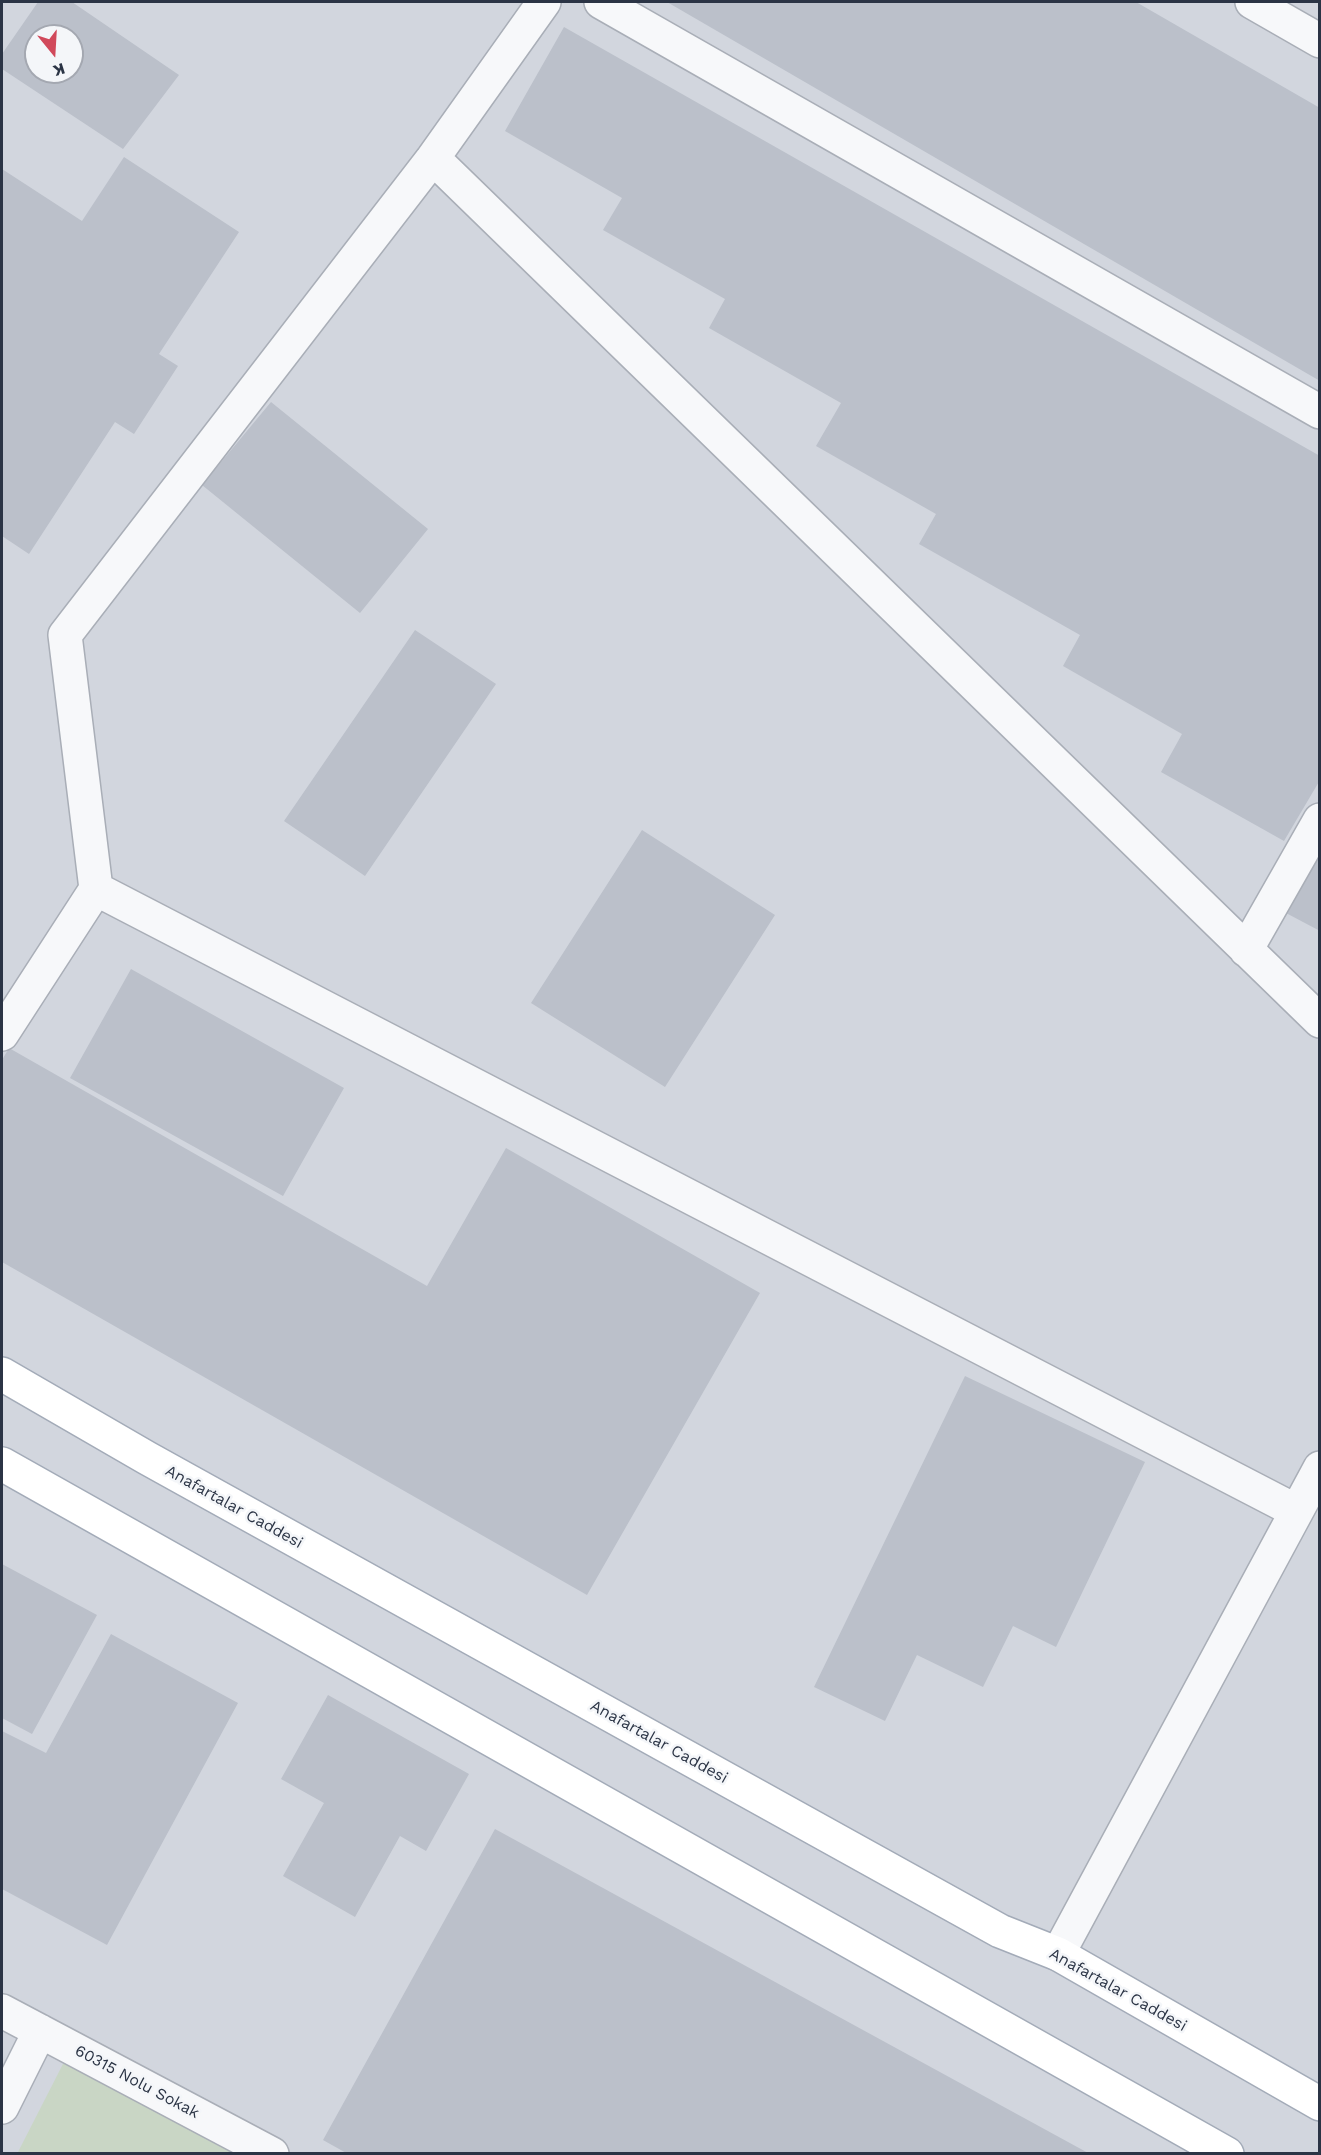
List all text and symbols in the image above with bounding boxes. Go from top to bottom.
north arrow [24,24,84,84]
text: K [51,59,67,80]
street label: Anafartalar Caddesi [162,1461,306,1553]
street label: Anafartalar Caddesi [587,1696,731,1788]
street label: Anafartalar Caddesi [1046,1944,1190,2036]
street label: 60315 Nolu Sokak [72,2041,202,2123]

